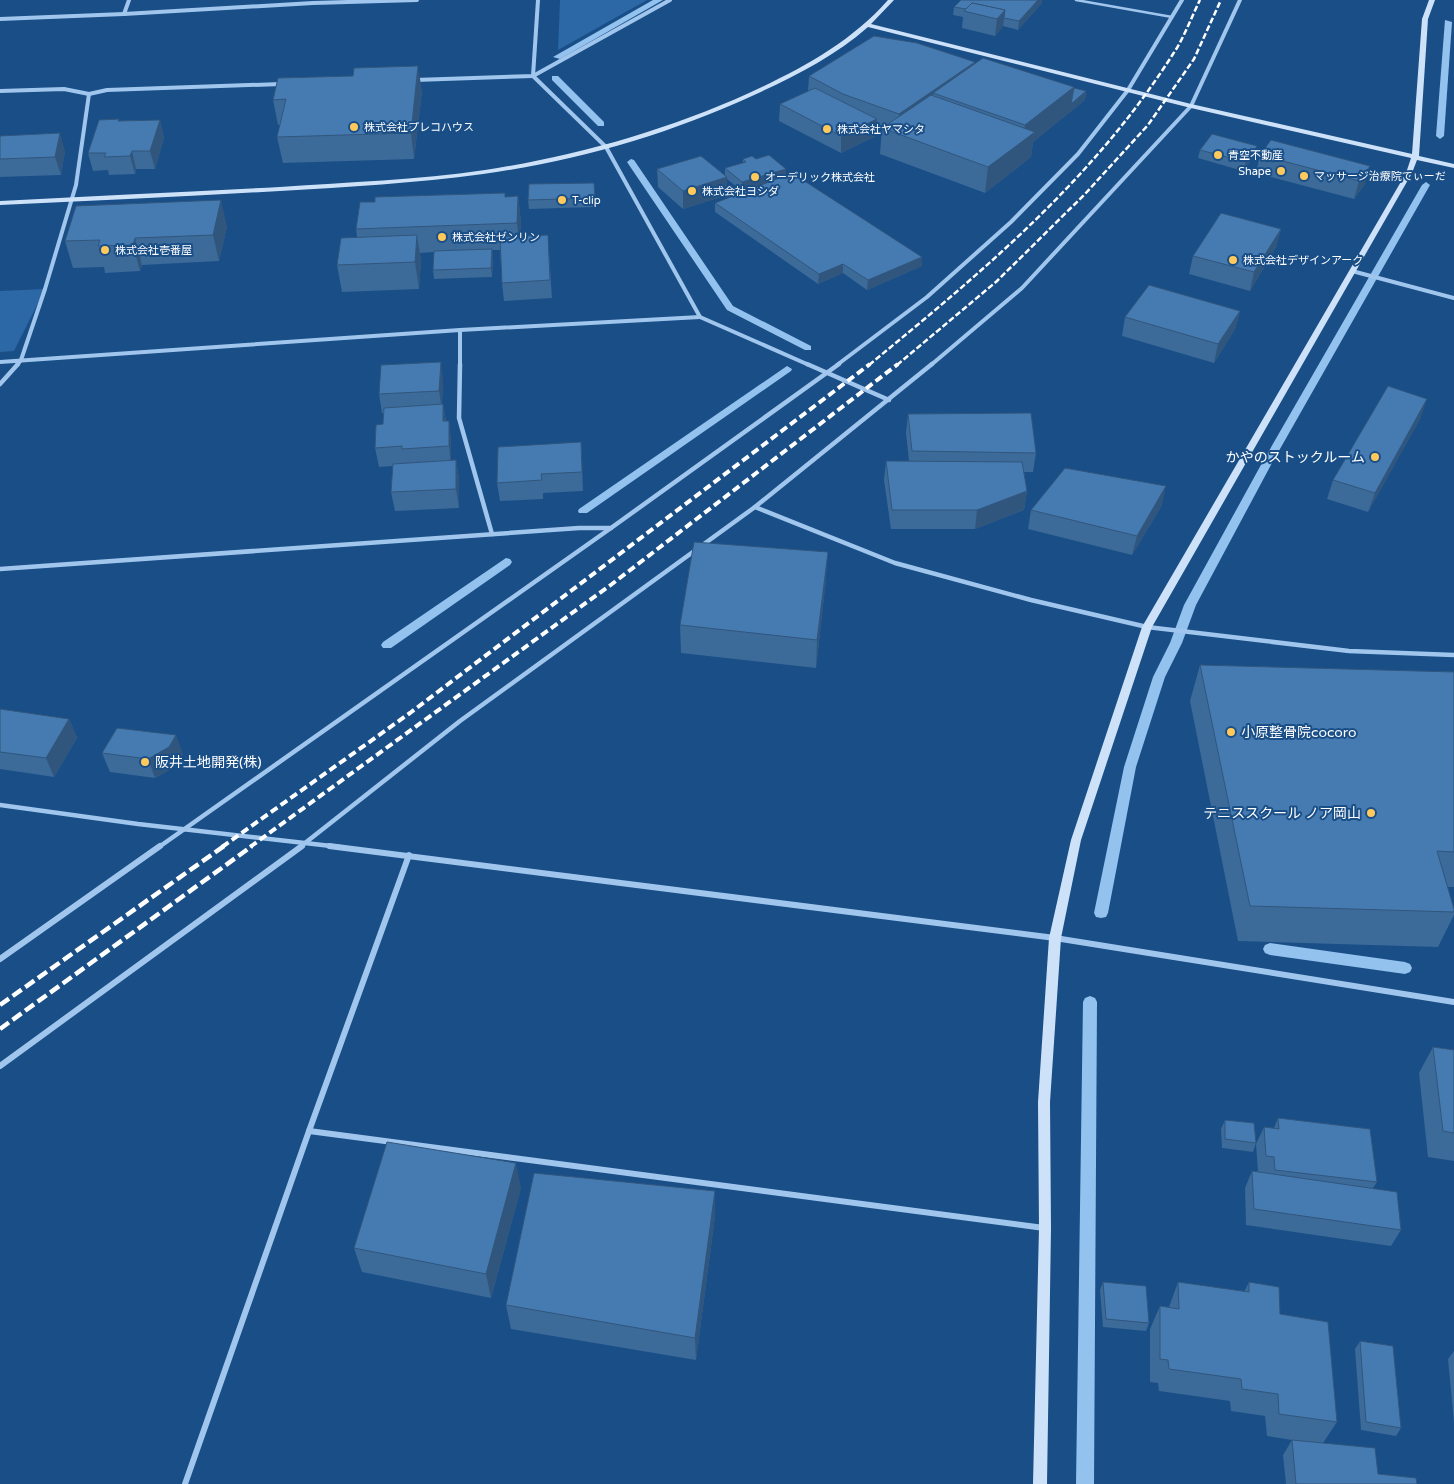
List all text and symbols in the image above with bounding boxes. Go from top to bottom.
marker: 株式会社プレコハウス [348,121,360,133]
place label: 株式会社プレコハウス [364,121,474,134]
marker: 株式会社ヤマシタ [821,123,833,135]
place label: 株式会社ヤマシタ [837,123,925,136]
marker: 青空不動産 [1212,149,1224,161]
place label: 青空不動産 [1228,149,1283,162]
place label: Shape [1238,165,1271,178]
marker: Shape [1275,165,1287,177]
marker: マッサージ治療院てぃーだ [1298,170,1310,182]
place label: マッサージ治療院てぃーだ [1314,170,1446,183]
marker: オーデリック株式会社 [749,171,761,183]
place label: オーデリック株式会社 [765,171,875,184]
marker: 株式会社ヨシダ [686,185,698,197]
place label: 株式会社ヨシダ [702,185,779,198]
marker: T-clip [556,194,568,206]
place label: T-clip [572,194,601,207]
marker: 株式会社ゼンリン [436,231,448,243]
place label: 株式会社ゼンリン [452,231,540,244]
marker: 株式会社壱番屋 [99,244,111,256]
place label: 株式会社壱番屋 [115,244,192,257]
marker: 株式会社デザインアーク [1227,254,1239,266]
place label: 株式会社デザインアーク [1243,254,1363,267]
place label: かやのストックルーム [1226,449,1365,466]
marker: かやのストックルーム [1369,451,1381,463]
place label: 小原整骨院cocoro [1241,724,1357,741]
marker: 小原整骨院cocoro [1225,726,1237,738]
place label: 阪井土地開発(株) [155,754,262,771]
marker: 阪井土地開発(株) [139,756,151,768]
place label: テニススクール ノア岡山 [1203,805,1361,822]
marker: テニススクール ノア岡山 [1365,807,1377,819]

